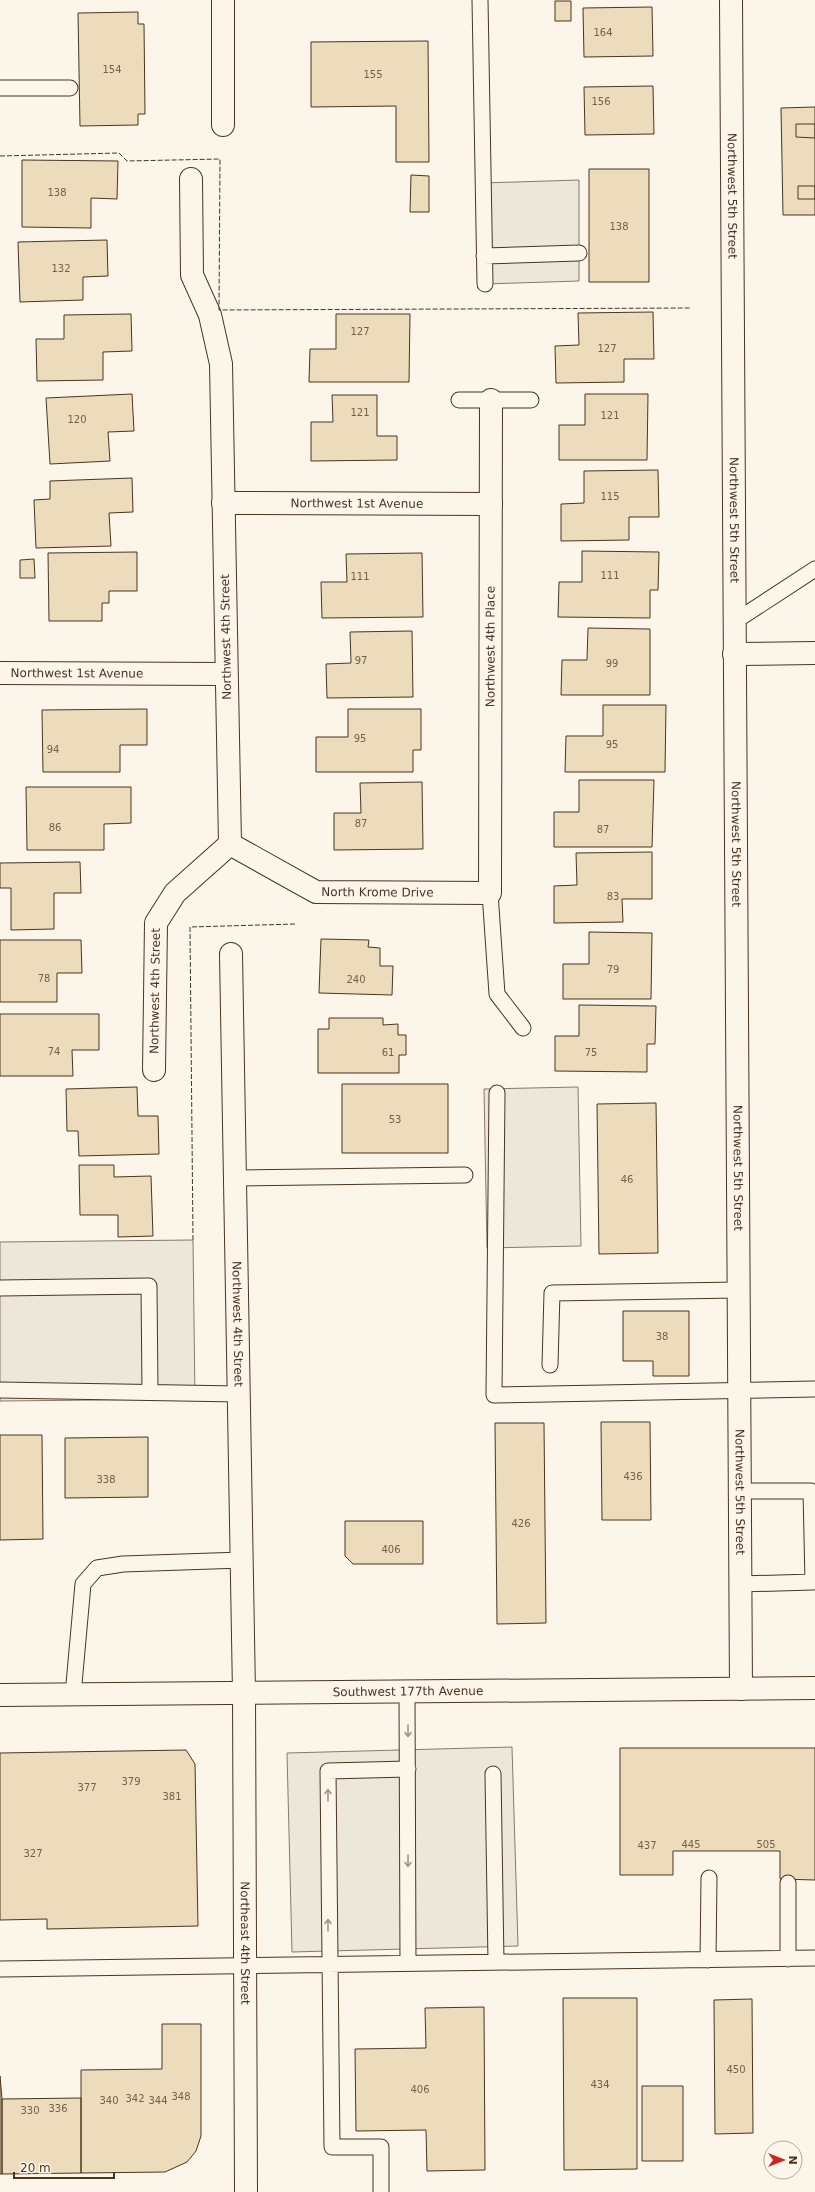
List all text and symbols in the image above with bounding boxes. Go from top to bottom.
house number: 164 [593,27,613,38]
house number: 154 [102,64,122,75]
house number: 155 [363,69,383,80]
house number: 156 [591,96,611,107]
street label: Northwest 5th Street [725,133,740,259]
house number: 138 [47,187,67,198]
house number: 138 [609,221,629,232]
house number: 132 [51,263,71,274]
house number: 127 [350,326,370,337]
house number: 127 [597,343,617,354]
house number: 121 [350,407,370,418]
house number: 121 [600,410,620,421]
house number: 120 [67,414,87,425]
street label: Northwest 5th Street [727,457,741,583]
house number: 115 [600,491,620,502]
street label: Northwest 1st Avenue [291,496,423,511]
house number: 111 [600,570,620,581]
house number: 111 [350,571,370,582]
street label: Northwest 4th Street [218,574,234,700]
street label: Northwest 4th Place [483,586,498,707]
house number: 97 [355,655,367,666]
house number: 99 [606,658,618,669]
street label: Northwest 1st Avenue [11,666,143,681]
house number: 95 [354,733,366,744]
house number: 95 [606,739,618,750]
house number: 94 [47,744,59,755]
street label: Northwest 5th Street [729,781,743,907]
house number: 87 [355,818,367,829]
house number: 86 [49,822,61,833]
house number: 87 [597,824,609,835]
street label: North Krome Drive [321,885,434,900]
house number: 83 [607,891,619,902]
street label: Northwest 4th Street [147,928,163,1054]
house number: 79 [607,964,619,975]
house number: 78 [38,973,50,984]
house number: 240 [346,974,366,985]
house number: 74 [48,1046,60,1057]
house number: 61 [382,1047,394,1058]
house number: 75 [585,1047,597,1058]
street label: Northwest 5th Street [731,1105,745,1231]
house number: 53 [389,1114,401,1125]
house number: 46 [621,1174,633,1185]
street label: Northwest 4th Street [229,1261,246,1387]
house number: 38 [656,1331,668,1342]
street label: Northwest 5th Street [732,1429,747,1555]
house number: 436 [623,1471,643,1482]
house number: 338 [96,1474,116,1485]
house number: 426 [511,1518,531,1529]
house number: 406 [381,1544,401,1555]
street label: Southwest 177th Avenue [333,1684,483,1699]
one-way arrow [404,1724,412,1737]
house number: 379 [121,1776,141,1787]
house number: 377 [77,1782,97,1793]
one-way arrow [324,1789,332,1802]
house number: 381 [162,1791,182,1802]
house number: 445 [681,1839,701,1850]
house number: 505 [756,1839,776,1850]
house number: 437 [637,1840,657,1851]
house number: 327 [23,1848,43,1859]
one-way arrow [404,1854,412,1867]
street label: Northeast 4th Street [238,1881,252,2005]
one-way arrow [324,1919,332,1932]
house number: 450 [726,2064,746,2075]
house number: 434 [590,2079,610,2090]
house number: 406 [410,2084,430,2095]
house number: 348 [171,2091,191,2102]
house number: 342 [125,2093,145,2104]
house number: 340 [99,2095,119,2106]
house number: 344 [148,2095,168,2106]
house number: 336 [48,2103,68,2114]
house number: 330 [20,2105,40,2116]
north arrow [763,2140,803,2180]
scale bar [14,2154,114,2180]
text: N [786,2155,799,2165]
text: 20 m [20,2161,51,2175]

